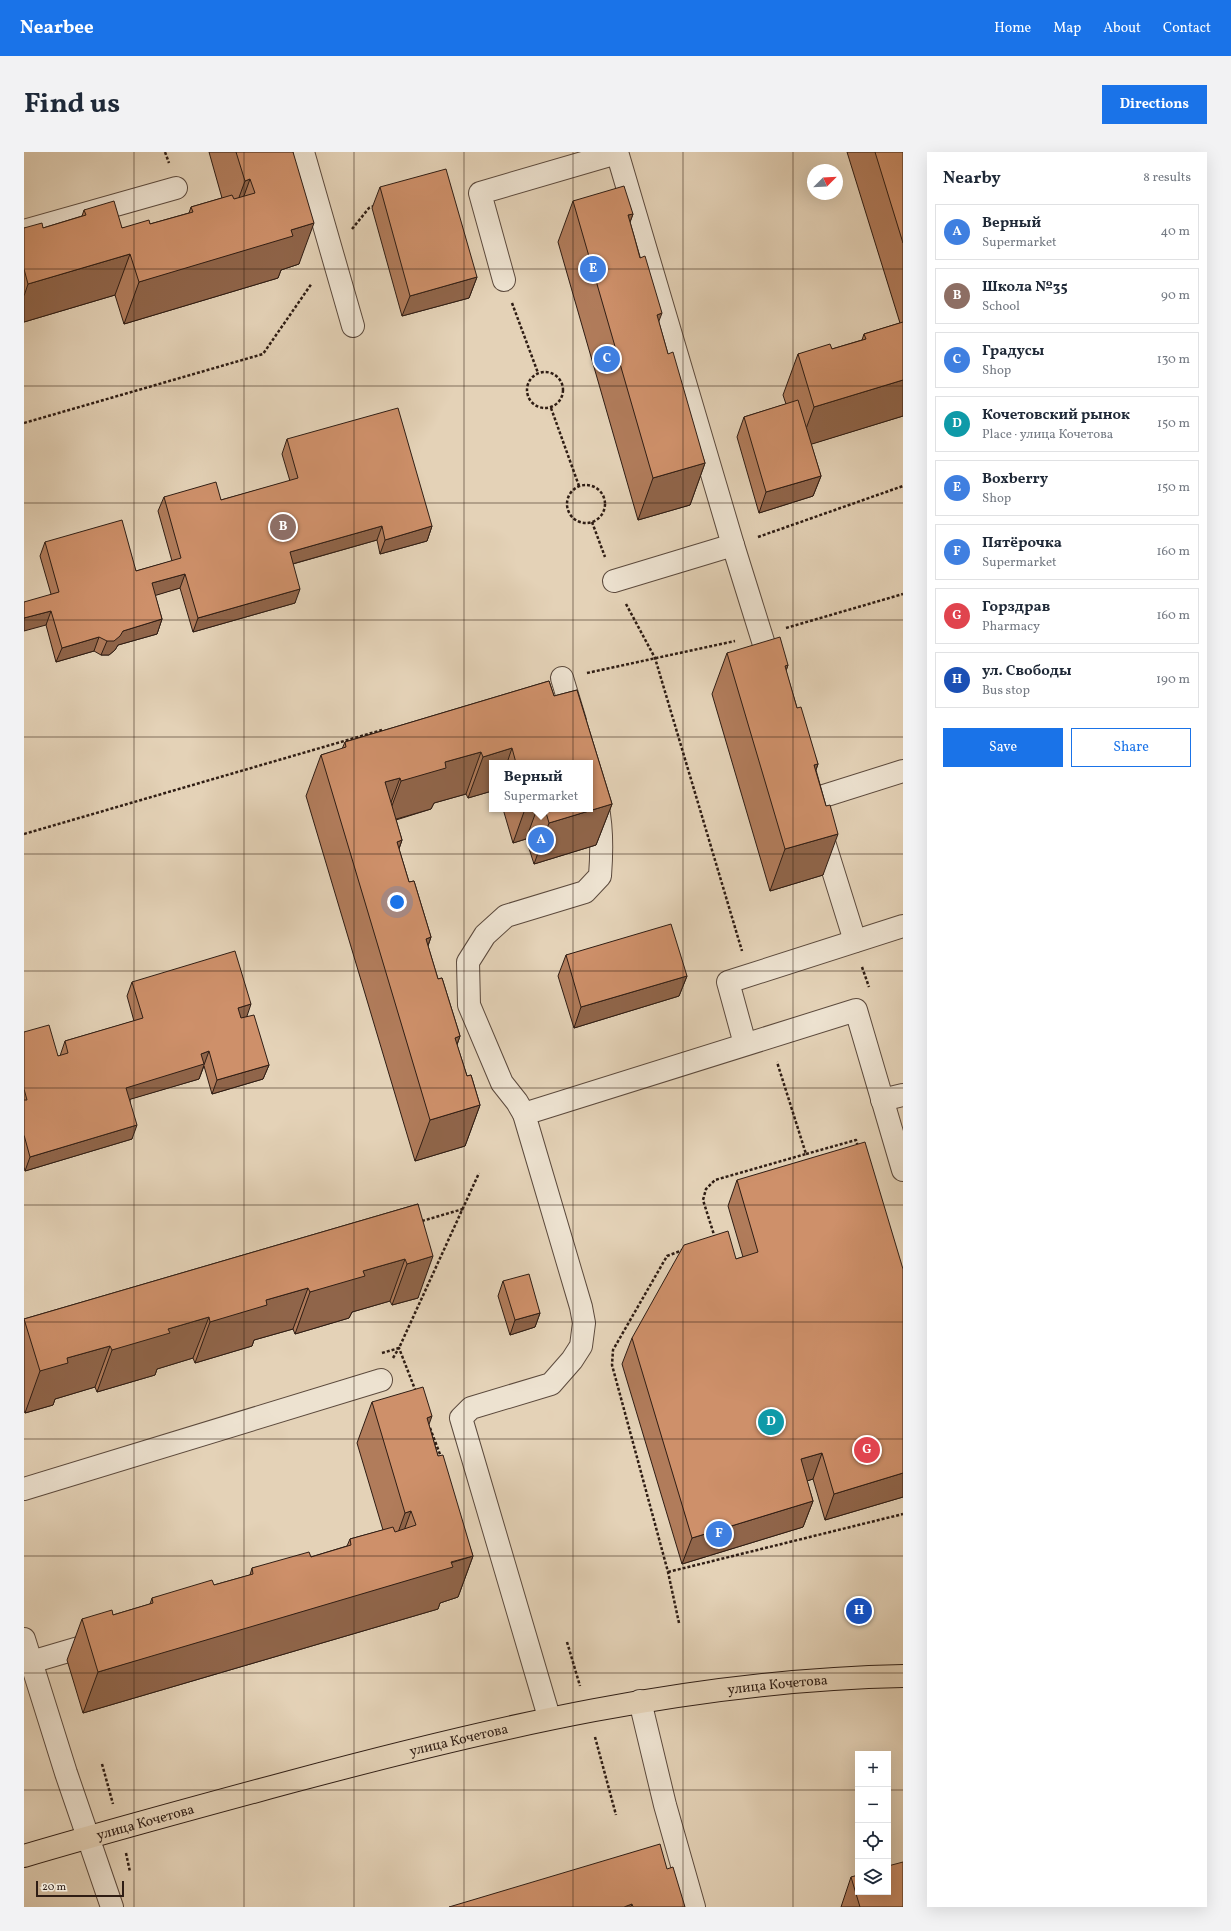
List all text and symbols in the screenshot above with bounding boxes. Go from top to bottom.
text: Nearbee [20,15,94,41]
text: Home [994,19,1031,38]
text: Map [1053,19,1081,38]
text: About [1103,19,1141,38]
text: Contact [1163,19,1211,38]
text: Find us [24,85,120,124]
button: Directions [1102,85,1207,124]
north arrow [807,164,843,200]
text: Nearby [943,167,1001,190]
text: 8 results [1143,169,1191,187]
text: Верный [982,213,1041,234]
text: A [952,223,962,241]
text: 40 m [1161,223,1190,241]
text: Supermarket [982,234,1057,252]
pin: E [580,254,606,284]
text: Школа №35 [982,277,1068,298]
text: B [953,287,961,305]
text: 90 m [1161,287,1190,305]
text: School [982,298,1020,316]
text: Градусы [982,341,1044,362]
pin: C [594,344,620,374]
text: C [953,351,961,369]
text: 130 m [1157,351,1190,369]
text: Shop [982,362,1011,380]
text: Кочетовский рынок [982,405,1130,426]
text: D [952,415,962,433]
text: 150 m [1157,415,1190,433]
text: Place · улица Кочетова [982,426,1113,444]
text: Boxberry [982,469,1048,490]
text: E [953,479,961,497]
text: 150 m [1157,479,1190,497]
text: Shop [982,490,1011,508]
pin: B [270,512,296,542]
text: Пятёрочка [982,533,1062,554]
text: F [953,543,961,561]
text: 160 m [1156,543,1190,561]
text: Supermarket [982,554,1057,572]
text: Горздрав [982,597,1050,618]
text: G [952,607,962,625]
text: 160 m [1156,607,1190,625]
text: Pharmacy [982,618,1040,636]
text: ул. Свободы [982,661,1072,682]
text: H [952,671,962,689]
text: 190 m [1156,671,1190,689]
text: Bus stop [982,682,1030,700]
button: Save [943,728,1063,767]
button: Share [1071,728,1191,767]
popup [489,760,593,812]
text: Верный [504,767,563,788]
text: Supermarket [504,788,578,806]
pin: A [528,825,554,855]
your location [387,892,407,912]
pin: D [758,1407,784,1437]
pin: G [854,1435,880,1465]
pin: F [706,1519,732,1549]
pin: H [846,1596,872,1626]
street label: улица Кочетова [726,1671,829,1700]
street label: улица Кочетова [408,1720,510,1762]
map controls [855,1751,891,1895]
button: + [855,1751,891,1787]
button: − [855,1787,891,1823]
street label: улица Кочетова [94,1800,197,1846]
button: locate [855,1823,891,1859]
button: layers [855,1859,891,1895]
scale bar [36,1879,124,1898]
text: 20 m [42,1880,66,1895]

